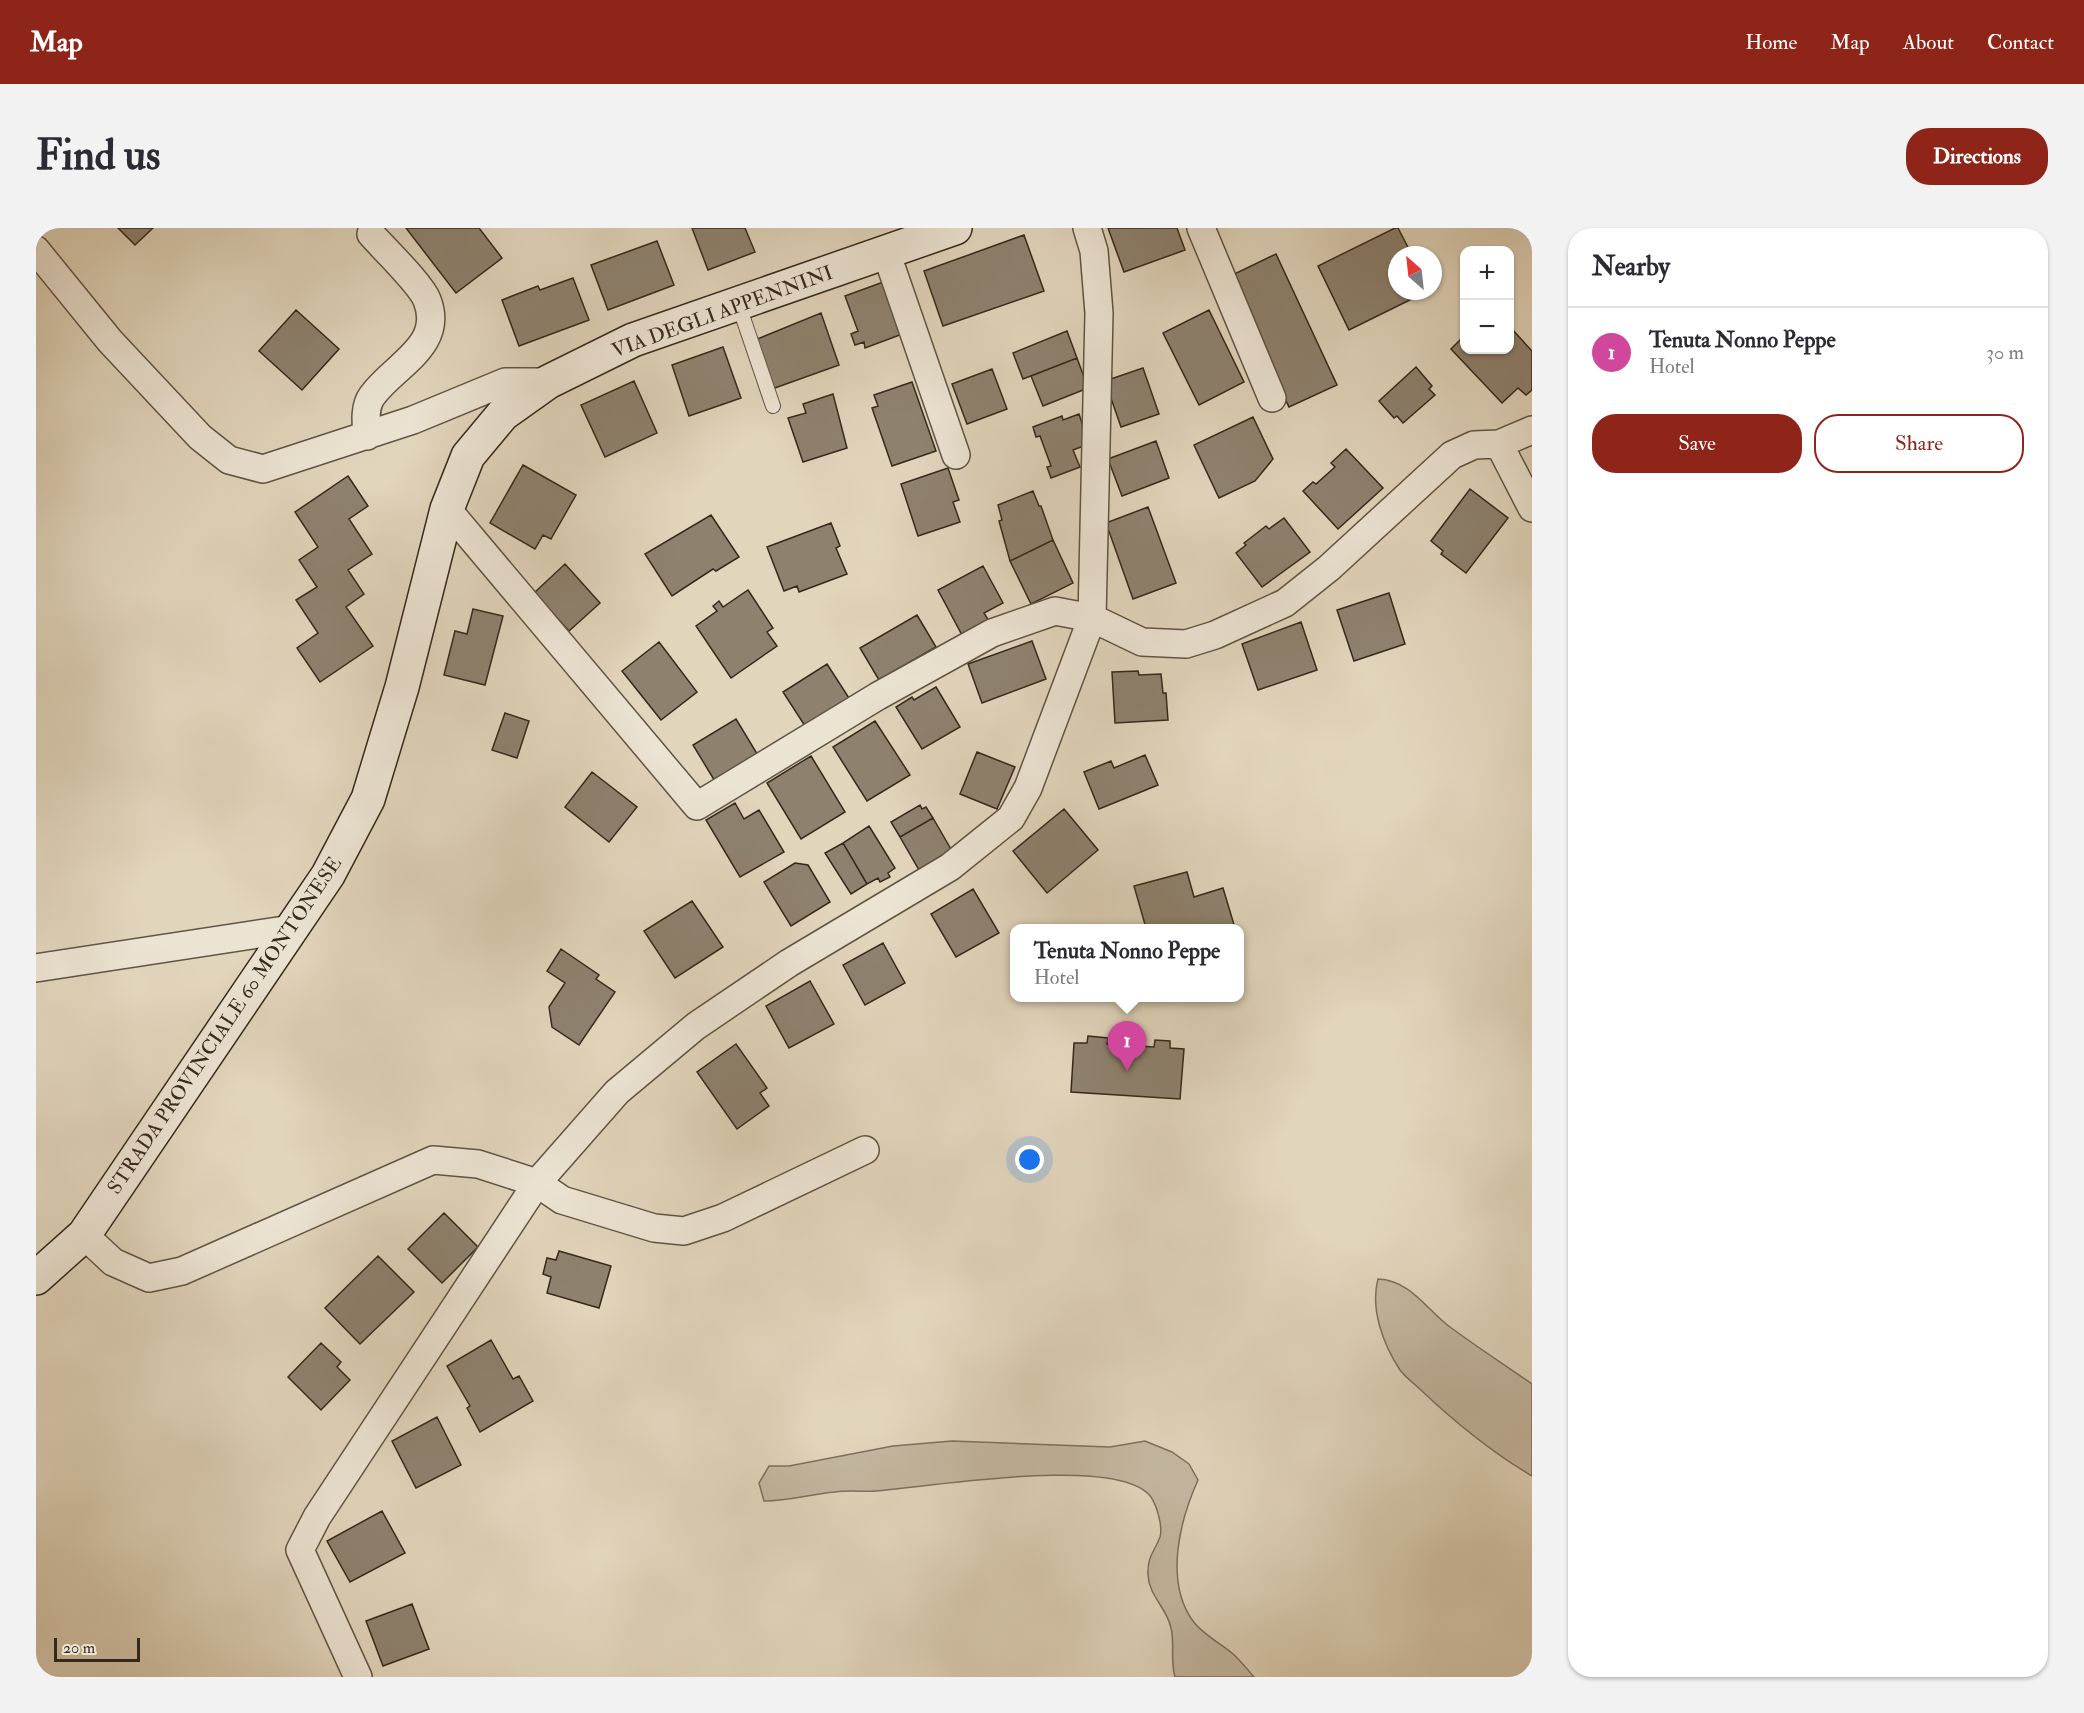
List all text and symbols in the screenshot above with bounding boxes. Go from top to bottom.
text: Map [30,25,83,60]
text: Home [1745,29,1797,56]
text: Map [1830,29,1870,56]
text: About [1903,29,1954,56]
text: Contact [1987,29,2054,56]
button: Directions [1906,128,2048,185]
text: Find us [36,130,160,182]
north arrow [1388,246,1442,300]
map controls [1460,246,1514,354]
button: + [1460,246,1514,300]
text: Nearby [1592,251,1670,283]
street label: VIA DEGLI APPENNINI [608,260,836,363]
button: − [1460,300,1514,354]
text: Tenuta Nonno Peppe [1649,326,1836,354]
text: 1 [1608,340,1615,365]
text: 30 m [1986,340,2024,365]
text: Hotel [1649,354,1695,379]
button: Save [1592,414,1802,473]
button: Share [1814,414,2024,473]
street label: STRADA PROVINCIALE 60 MONTONESE [102,852,347,1199]
popup [1010,924,1244,1002]
text: Tenuta Nonno Peppe [1034,937,1220,965]
text: Hotel [1034,965,1079,990]
pin: 1 [1108,1022,1146,1071]
your location [1015,1145,1044,1174]
scale bar [54,1635,140,1662]
text: 20 m [63,1638,95,1658]

